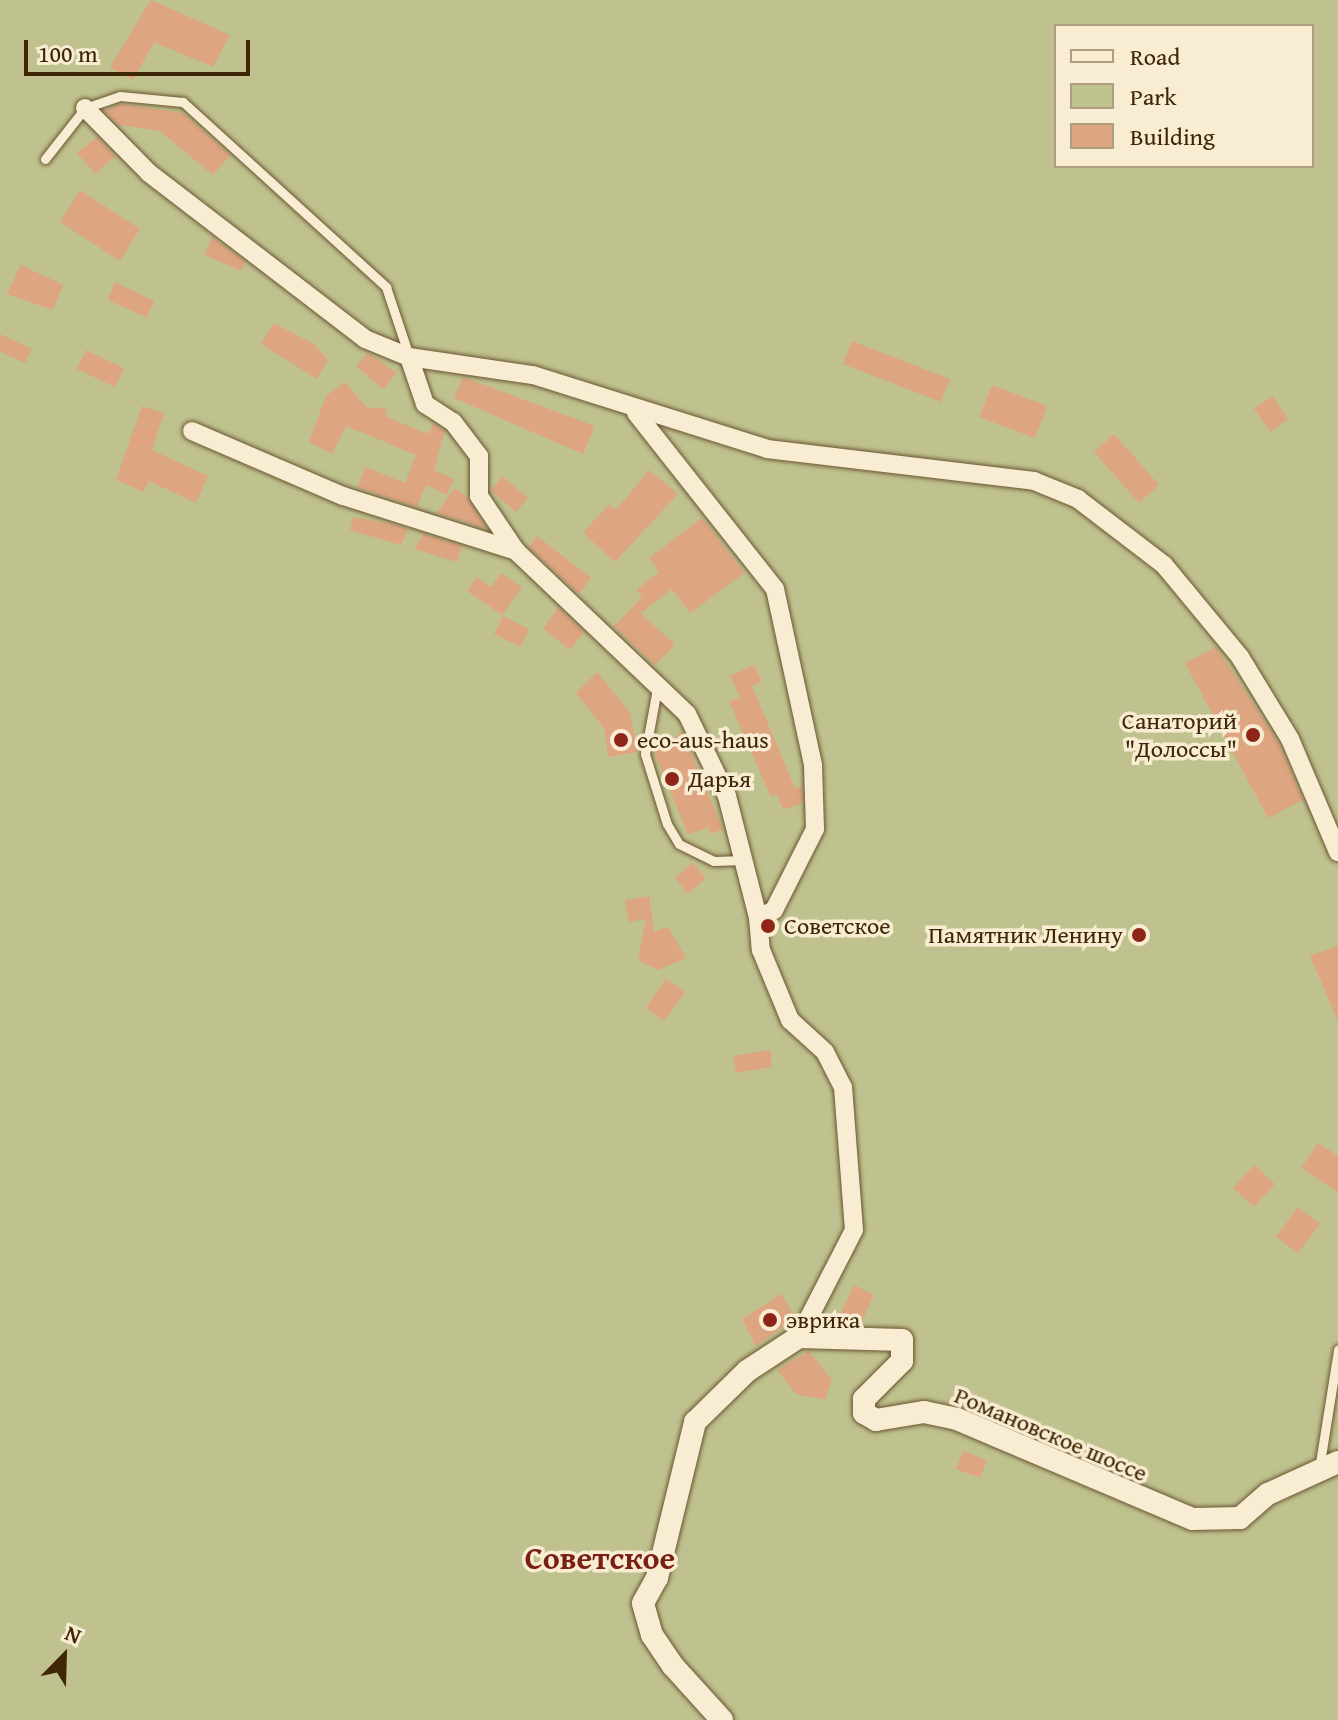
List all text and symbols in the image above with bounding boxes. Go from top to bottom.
scale bar [28,24,254,74]
legend [1054,24,1314,168]
text: 100 m [38,36,98,71]
text: Road [1130,39,1180,74]
text: Park [1130,79,1176,114]
text: Building [1130,119,1215,154]
place label: Санаторий "Долоссы" [1122,707,1237,763]
place label: eco-aus-haus [637,726,769,754]
marker: Санаторий "Долоссы" [1244,726,1262,744]
marker: eco-aus-haus [612,731,630,749]
place label: Дарья [688,765,751,793]
marker: Дарья [663,770,681,788]
place label: Советское [784,912,891,940]
marker: Советское [759,917,777,935]
place label: Памятник Ленину [928,921,1123,949]
marker: Памятник Ленину [1130,926,1148,944]
place label: эврика [786,1306,860,1334]
marker: эврика [761,1311,779,1329]
street label: Романовское шоссе [950,1380,1152,1488]
district label: Советское [525,1539,675,1577]
north arrow [24,1616,104,1696]
text: N [60,1616,86,1652]

